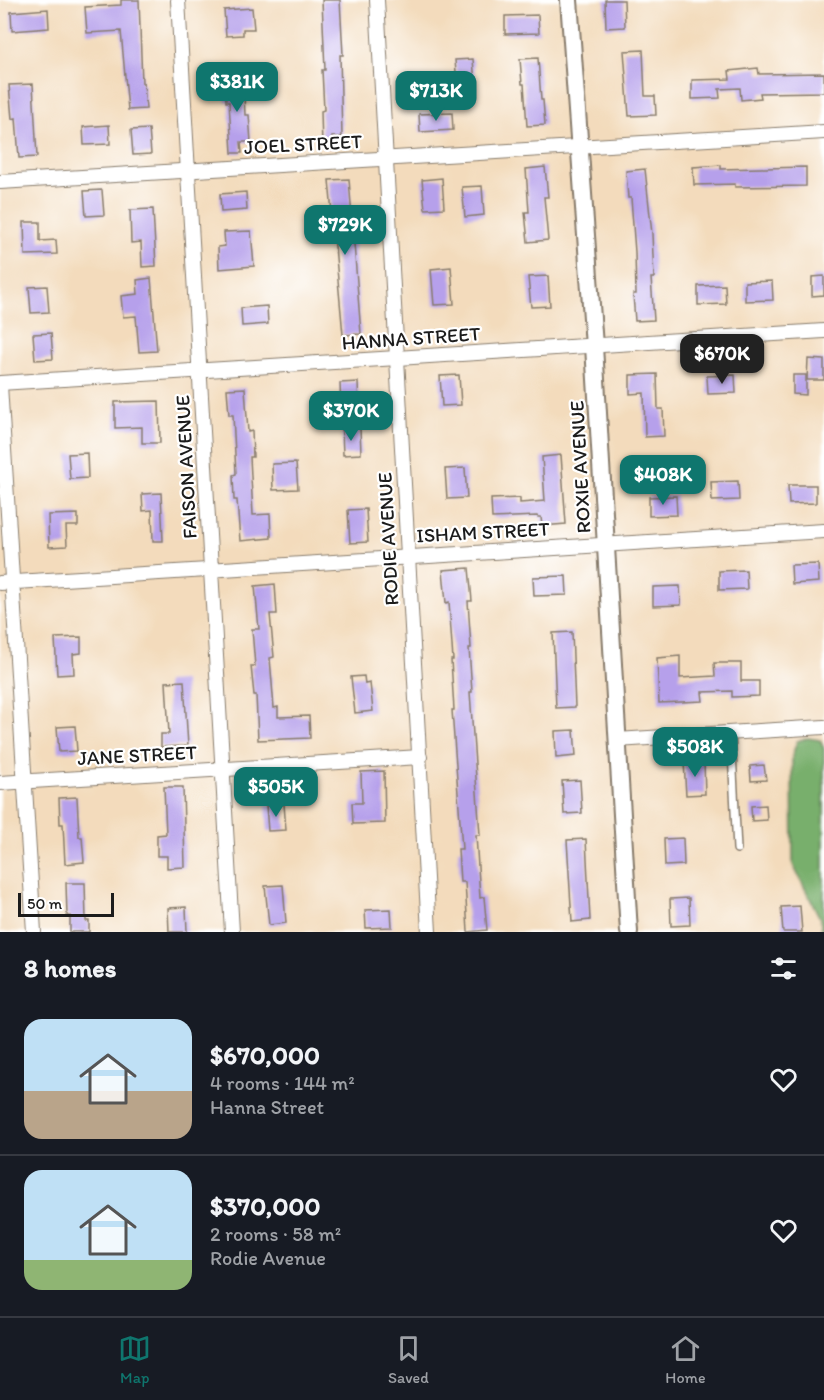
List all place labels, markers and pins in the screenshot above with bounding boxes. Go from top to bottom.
pin: $381K [195,62,279,113]
pin: $713K [394,71,478,122]
pin: $729K [303,205,387,256]
pin: $670K [680,334,764,385]
pin: $370K [309,391,393,442]
pin: $408K [621,455,705,506]
pin: $508K [653,727,737,778]
pin: $505K [234,767,318,818]

